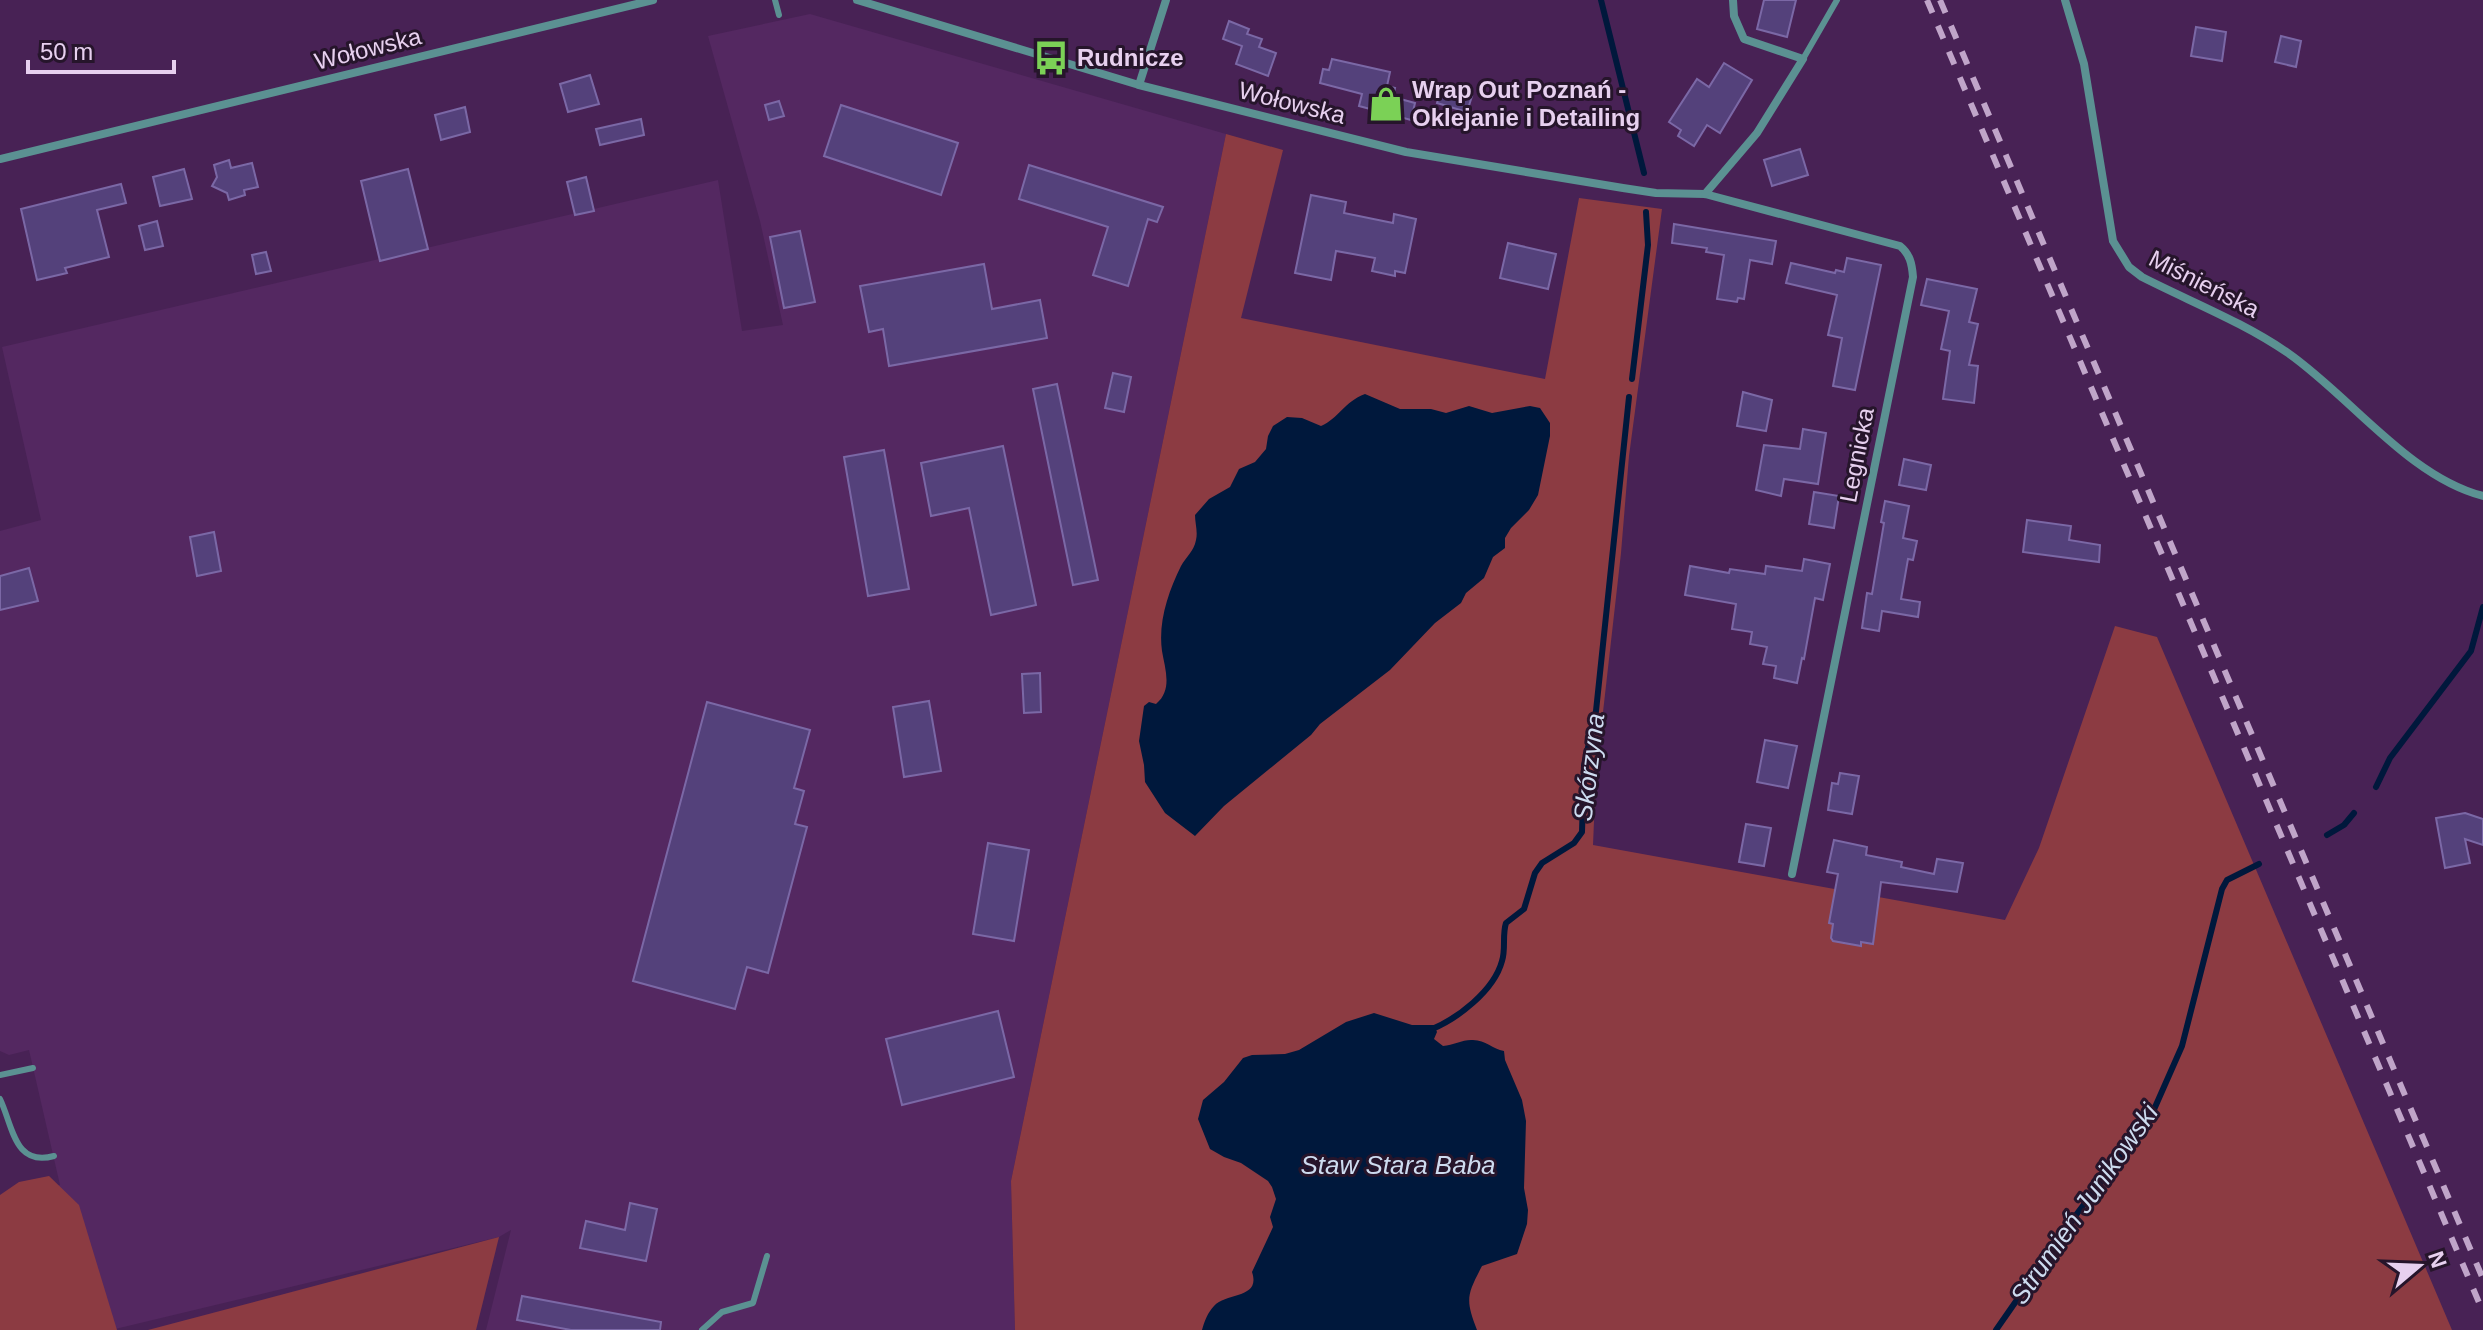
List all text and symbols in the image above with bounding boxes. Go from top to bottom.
street label: Wołowska [312,22,425,75]
scale bar [28,24,174,74]
text: 50 m [40,38,93,65]
bus stop icon: Rudnicze [1032,39,1070,77]
place label: Rudnicze [1077,44,1184,71]
street label: Wołowska [1236,76,1349,129]
place label: Wrap Out Poznań - Oklejanie i Detailing [1412,76,1640,131]
shop icon: Wrap Out Poznań - Oklejanie i Detailing [1367,85,1405,123]
street label: Miśnieńska [2145,244,2264,323]
street label: Legnicka [1834,405,1879,505]
water label: Skórzyna [1568,711,1610,823]
water label: Strumień Junikowski [2004,1097,2165,1310]
water label: Staw Stara Baba [1300,1150,1496,1180]
north arrow [2379,1226,2459,1306]
text: N [2423,1248,2452,1271]

